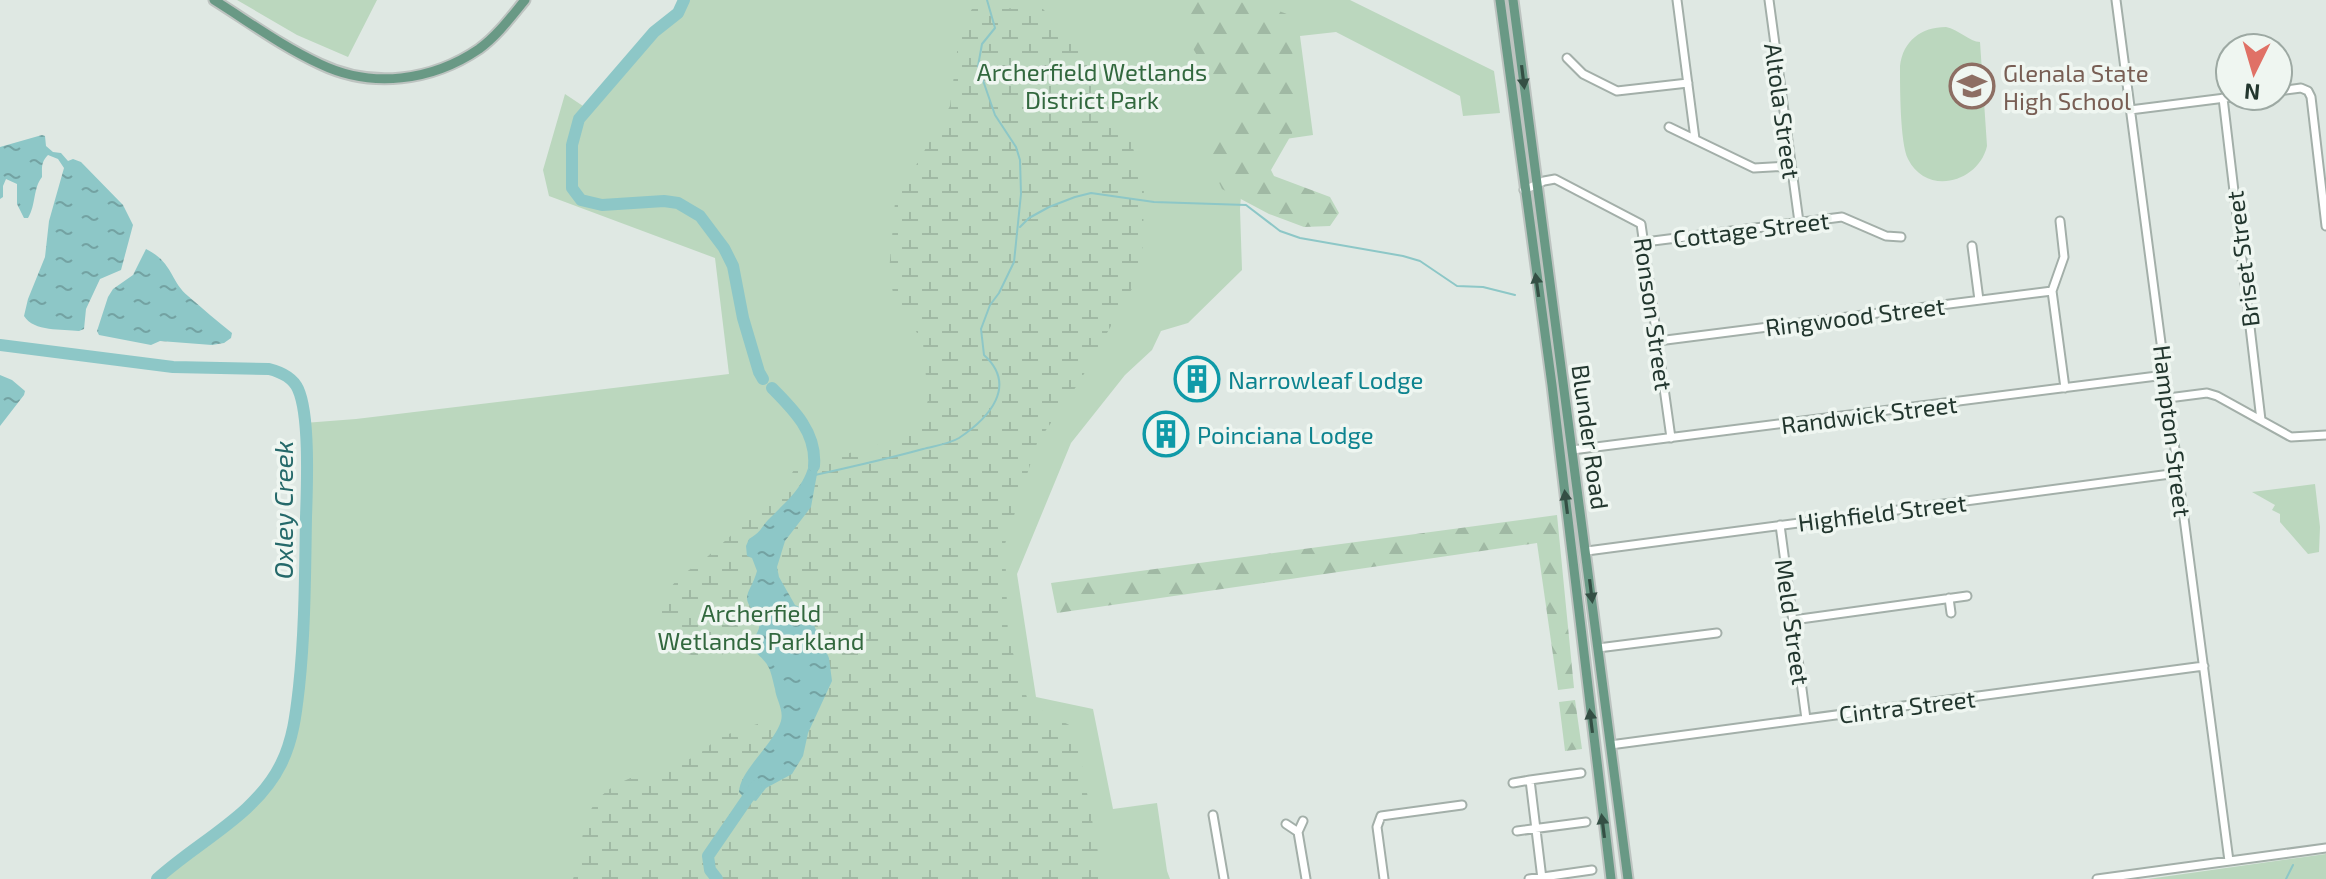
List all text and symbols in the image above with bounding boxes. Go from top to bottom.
north arrow [2214,32,2294,112]
street label: Altola Street [1759,41,1807,181]
park label: Archerfield Wetlands District Park [977,57,1207,114]
place label: Glenala State High School [2003,58,2149,115]
school or university icon: Glenala State High School [1948,62,1996,110]
one-way arrow [1516,65,1529,90]
text: N [2243,79,2261,107]
street label: Briset Street [2219,189,2265,329]
street label: Cottage Street [1671,205,1831,253]
street label: Ronson Street [1629,236,1679,392]
one-way arrow [1530,272,1543,297]
street label: Ringwood Street [1763,291,1947,341]
street label: Hampton Street [2148,343,2198,519]
building icon: Narrowleaf Lodge [1173,355,1221,403]
street label: Blunder Road [1566,363,1616,511]
place label: Narrowleaf Lodge [1228,365,1423,394]
street label: Randwick Street [1779,389,1959,439]
building icon: Poinciana Lodge [1142,410,1190,458]
place label: Poinciana Lodge [1197,420,1374,449]
water label: Oxley Creek [267,441,299,579]
street label: Highfield Street [1796,487,1968,537]
one-way arrow [1560,489,1573,514]
street label: Meld Street [1770,557,1816,687]
one-way arrow [1585,579,1598,604]
park label: Archerfield Wetlands Parkland [658,598,864,655]
street label: Cintra Street [1837,683,1977,729]
one-way arrow [1584,708,1597,733]
one-way arrow [1597,813,1610,838]

